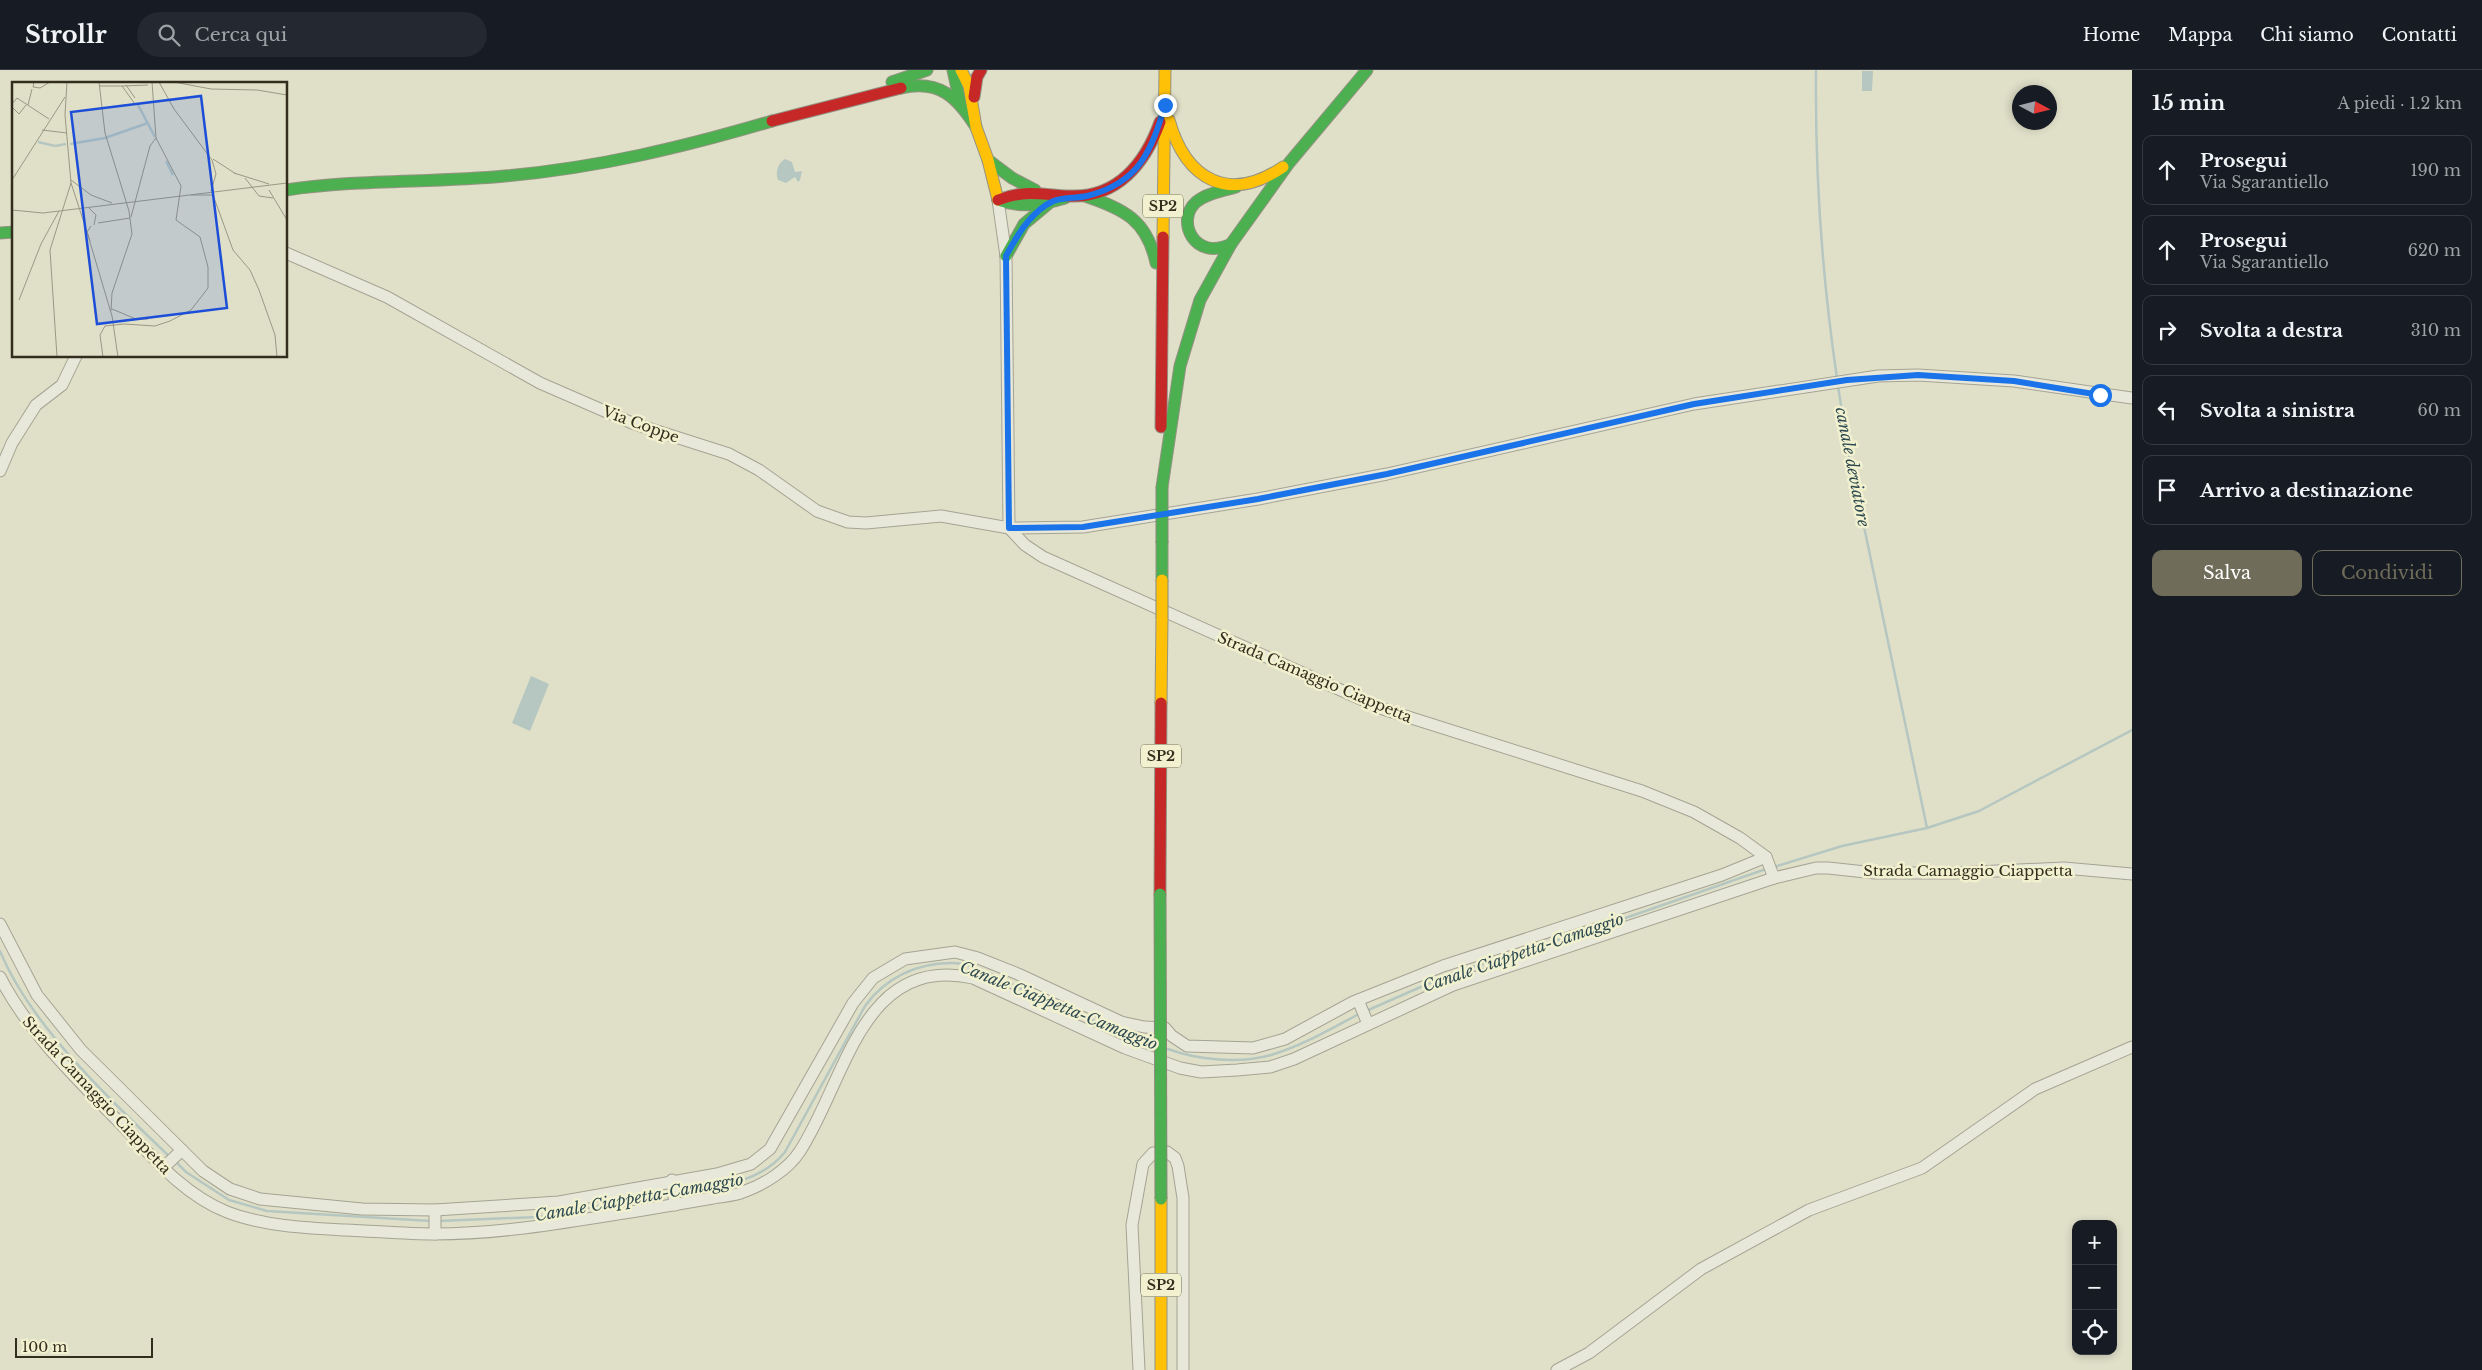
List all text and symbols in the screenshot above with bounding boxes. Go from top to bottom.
search box [137,12,487,57]
text: Strollr [25,20,107,49]
icon: search [155,21,183,49]
text: Cerca qui [195,23,287,46]
text: Home [2083,24,2140,46]
text: Mappa [2168,24,2232,46]
text: Chi siamo [2260,24,2354,46]
text: Contatti [2382,24,2457,46]
inset map [12,82,288,358]
north arrow [2012,85,2057,130]
text: 15 min [2152,90,2225,116]
text: A piedi · 1.2 km [2337,93,2462,113]
route end [1154,94,1177,117]
text: Prosegui [2200,149,2287,172]
icon: ahead [2153,156,2181,184]
text: 190 m [2410,160,2461,180]
text: Via Sgarantiello [2200,172,2329,192]
road number: SP2 [1143,194,1183,218]
text: Prosegui [2200,229,2287,252]
icon: ahead [2153,236,2181,264]
text: 620 m [2408,240,2461,260]
text: Via Sgarantiello [2200,252,2329,272]
icon: right [2153,316,2181,344]
text: Svolta a destra [2200,319,2343,342]
text: 310 m [2411,320,2461,340]
route start [2089,384,2112,407]
icon: left [2153,396,2181,424]
text: Svolta a sinistra [2200,399,2355,422]
text: 60 m [2418,400,2461,420]
street label: Via Coppe [599,401,682,447]
water label: canale deviatore [1832,406,1875,529]
icon: arrive [2153,476,2181,504]
text: Arrivo a destinazione [2200,479,2413,502]
button: Salva [2152,550,2302,596]
button: Condividi [2312,550,2462,596]
street label: Strada Camaggio Ciappetta [1215,627,1416,727]
road number: SP2 [1141,744,1181,768]
street label: Strada Camaggio Ciappetta [1863,861,2073,880]
water label: Canale Ciappetta-Camaggio [1420,908,1626,996]
water label: Canale Ciappetta-Camaggio [957,956,1161,1054]
street label: Strada Camaggio Ciappetta [19,1012,176,1179]
water label: Canale Ciappetta-Camaggio [533,1169,745,1225]
map controls [2072,1220,2117,1355]
button: + [2072,1220,2117,1265]
button: − [2072,1265,2117,1310]
road number: SP2 [1141,1274,1181,1296]
button: locate [2072,1310,2117,1355]
scale bar [15,1335,152,1358]
text: 100 m [22,1338,67,1356]

